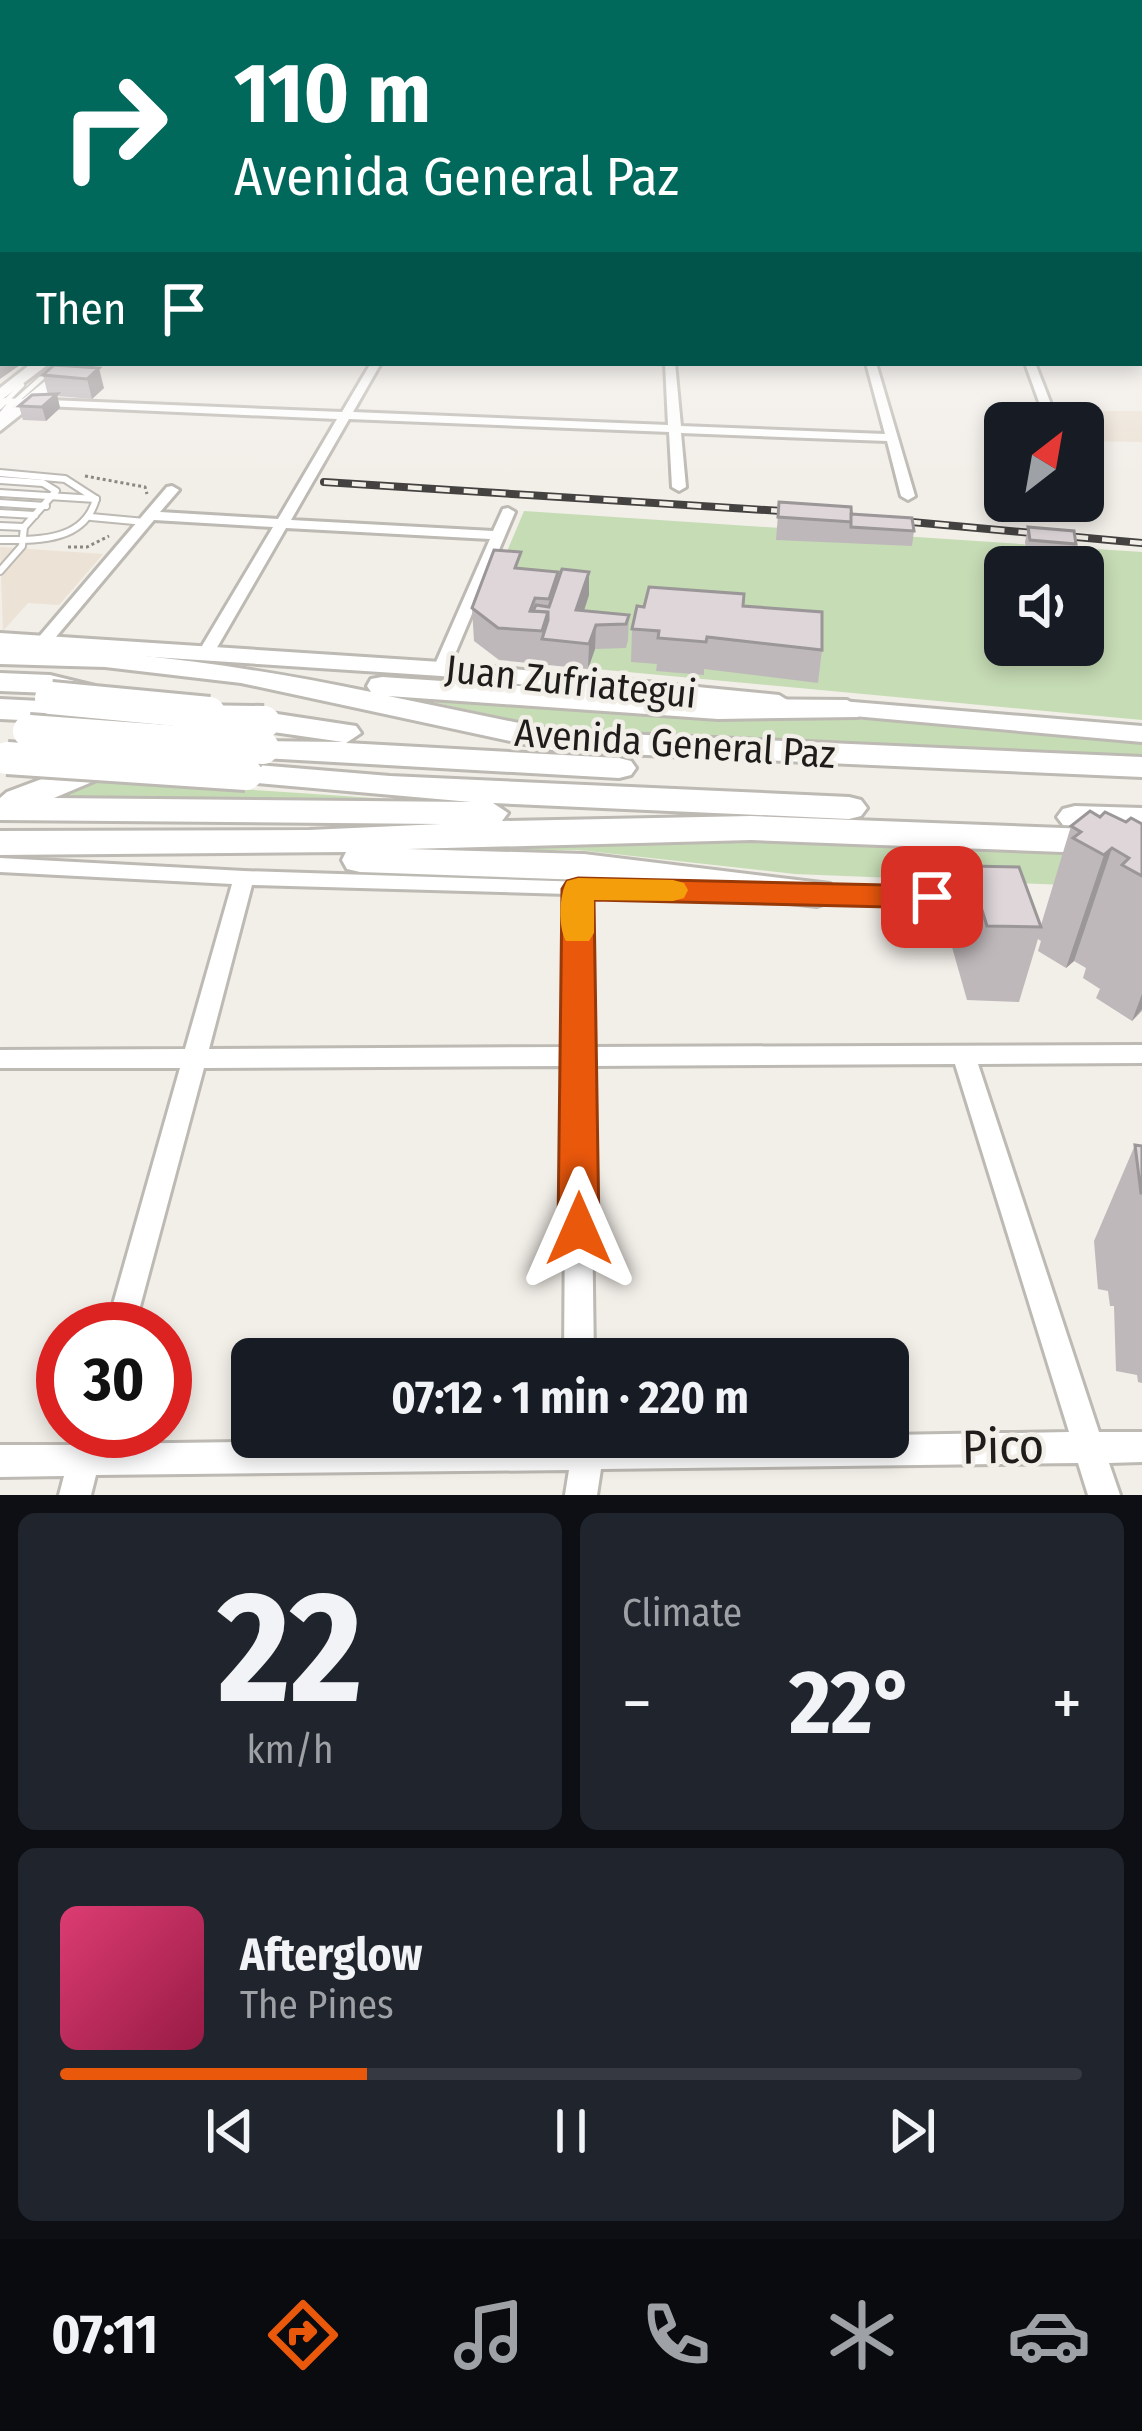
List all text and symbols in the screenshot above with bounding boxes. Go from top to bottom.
text: 110 m [234,43,431,144]
icon: right [36,48,192,204]
text: Avenida General Paz [234,145,679,209]
icon: arrive [151,276,217,342]
text: Then [36,282,127,336]
north arrow [984,402,1104,522]
map controls [984,402,1104,666]
button: sound [984,546,1104,666]
street label: Juan Zufriategui [443,646,699,718]
street label: Avenida General Paz [513,710,837,778]
pin [881,846,983,948]
icon: arrive [899,864,965,930]
position arrow [516,1166,642,1292]
speed limit sign: 30 [36,1302,192,1458]
text: 07:12 · 1 min · 220 m [391,1371,749,1425]
street label: Pico [961,1417,1045,1477]
text: 22 [218,1555,362,1742]
text: Climate [622,1590,742,1636]
text: 22° [789,1649,915,1757]
text: − [622,1664,652,1743]
text: + [1052,1664,1082,1743]
text: km/h [247,1727,333,1773]
text: Afterglow [240,1928,422,1982]
text: The Pines [240,1982,394,2028]
icon: previous [197,2098,263,2164]
icon: pause [538,2098,604,2164]
icon: next [879,2098,945,2164]
icon: directions [261,2293,345,2377]
icon: music [447,2293,531,2377]
icon: phone [634,2293,718,2377]
icon: climate [820,2293,904,2377]
icon: car [1007,2293,1091,2377]
text: 07:11 [51,2303,158,2367]

